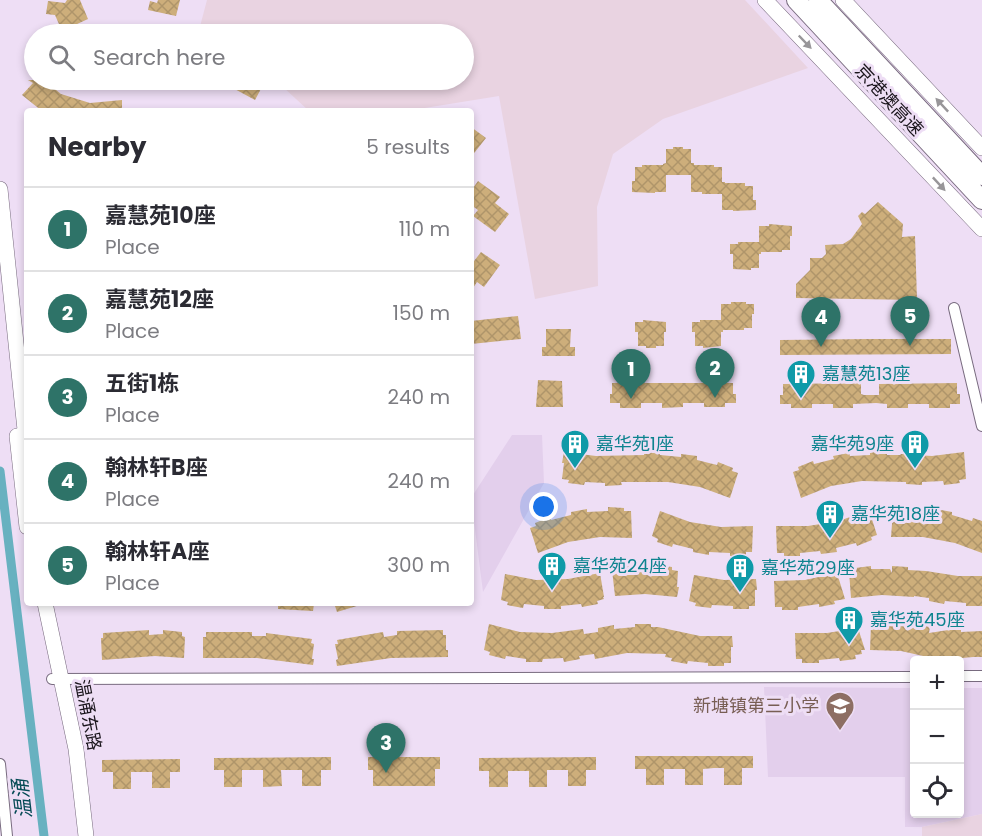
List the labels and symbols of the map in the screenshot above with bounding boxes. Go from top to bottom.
one-way arrow [798,35,812,50]
street label: 京港澳高速 [850,58,929,141]
one-way arrow [936,98,949,113]
one-way arrow [932,176,946,191]
pin: 5 [890,296,930,346]
pin: 4 [802,298,840,347]
pin: 2 [696,348,734,398]
pin: 1 [612,350,650,399]
building icon: 嘉慧苑13座 [785,358,817,400]
place label: 嘉慧苑13座 [822,361,910,386]
building icon: 嘉华苑1座 [559,428,591,470]
building icon: 嘉华苑9座 [899,428,931,470]
place label: 嘉华苑1座 [596,431,674,456]
place label: 嘉华苑9座 [811,431,894,456]
your location [529,492,558,521]
building icon: 嘉华苑18座 [814,498,846,540]
place label: 嘉华苑18座 [851,501,940,526]
building icon: 嘉华苑24座 [536,550,568,592]
building icon: 嘉华苑29座 [724,552,756,594]
place label: 嘉华苑24座 [573,553,667,578]
place label: 嘉华苑29座 [761,555,855,580]
building icon: 嘉华苑45座 [833,604,865,646]
place label: 嘉华苑45座 [870,607,965,632]
street label: 温涌东路 [69,677,108,753]
school or university icon: 新塘镇第三小学 [824,690,856,732]
place label: 新塘镇第三小学 [693,693,819,718]
pin: 3 [366,724,406,773]
water label: 温涌 [5,775,38,821]

